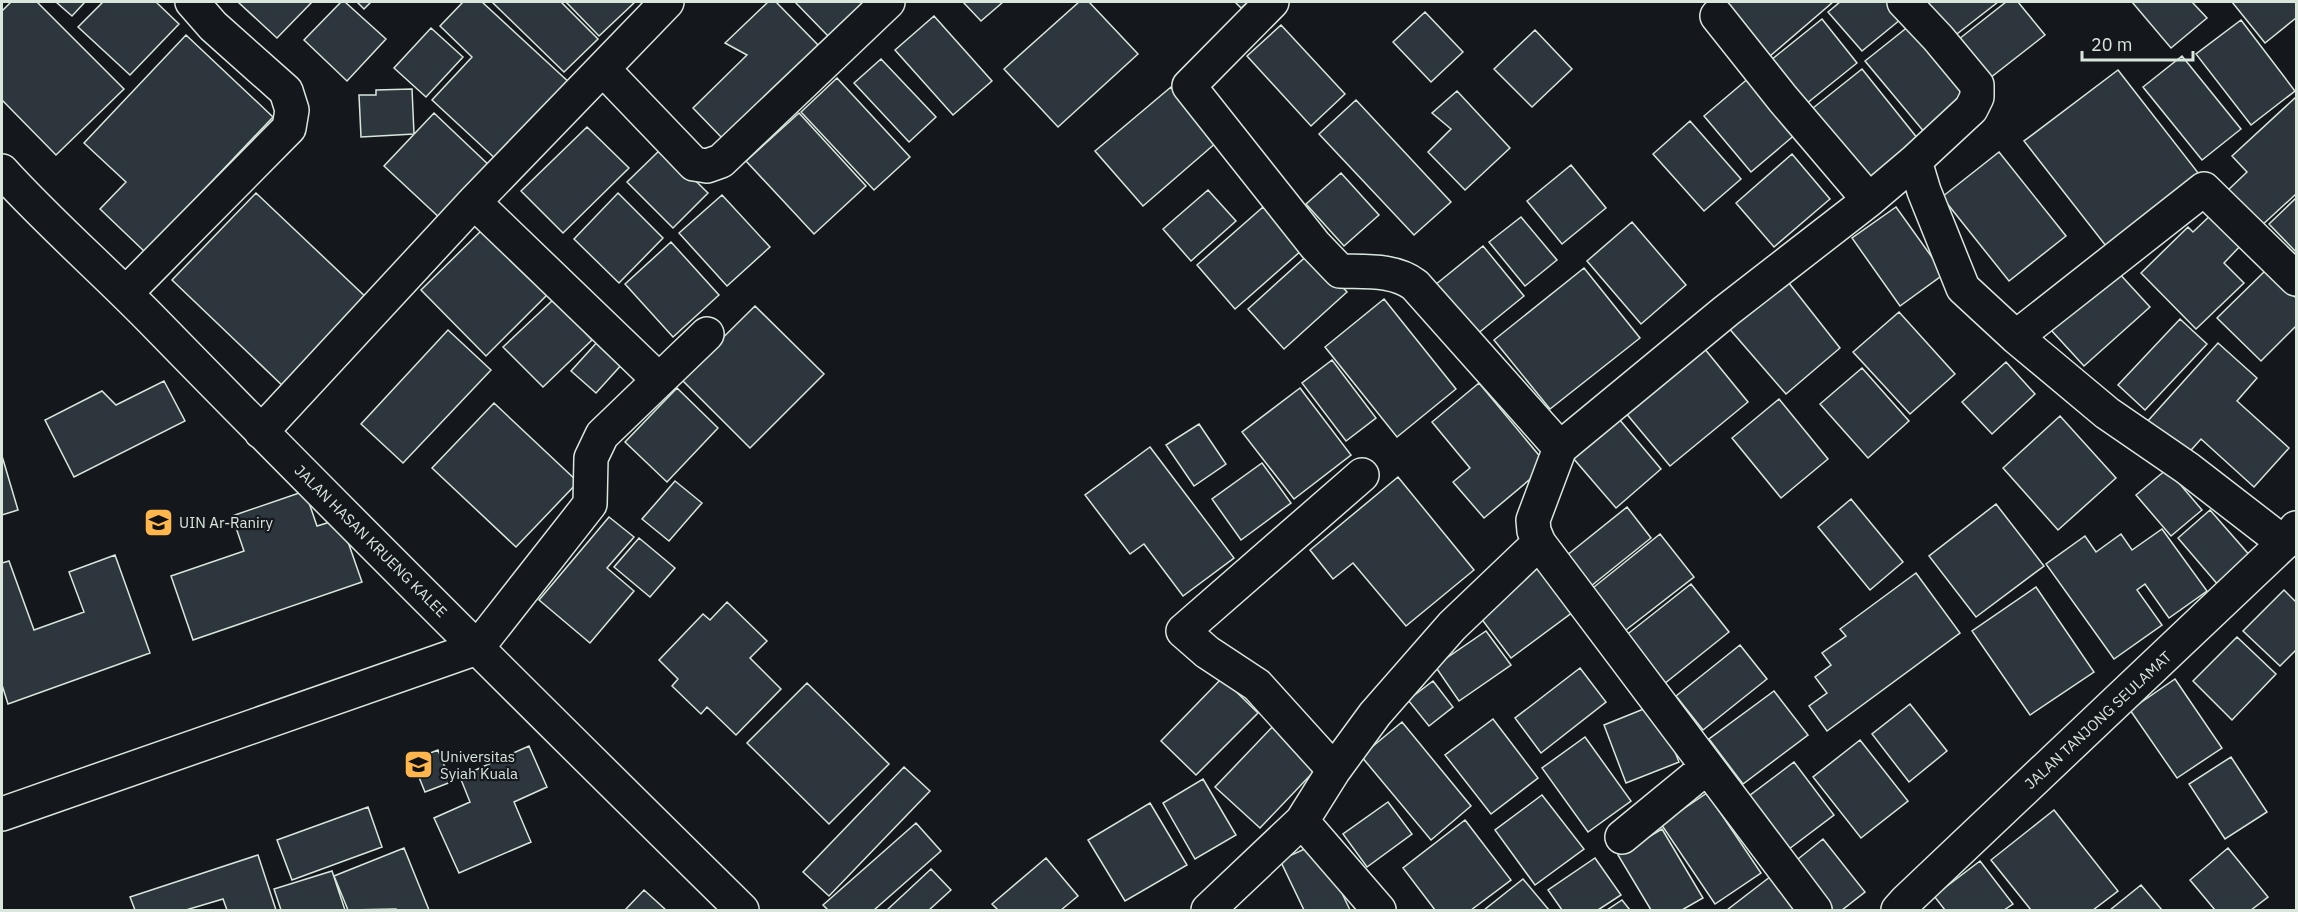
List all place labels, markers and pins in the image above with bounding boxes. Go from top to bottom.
school or university icon: UIN Ar-Raniry [142,506,174,538]
place label: UIN Ar-Raniry [179,513,274,532]
place label: Universitas Syiah Kuala [440,747,518,783]
school or university icon: Universitas Syiah Kuala [403,749,435,781]

